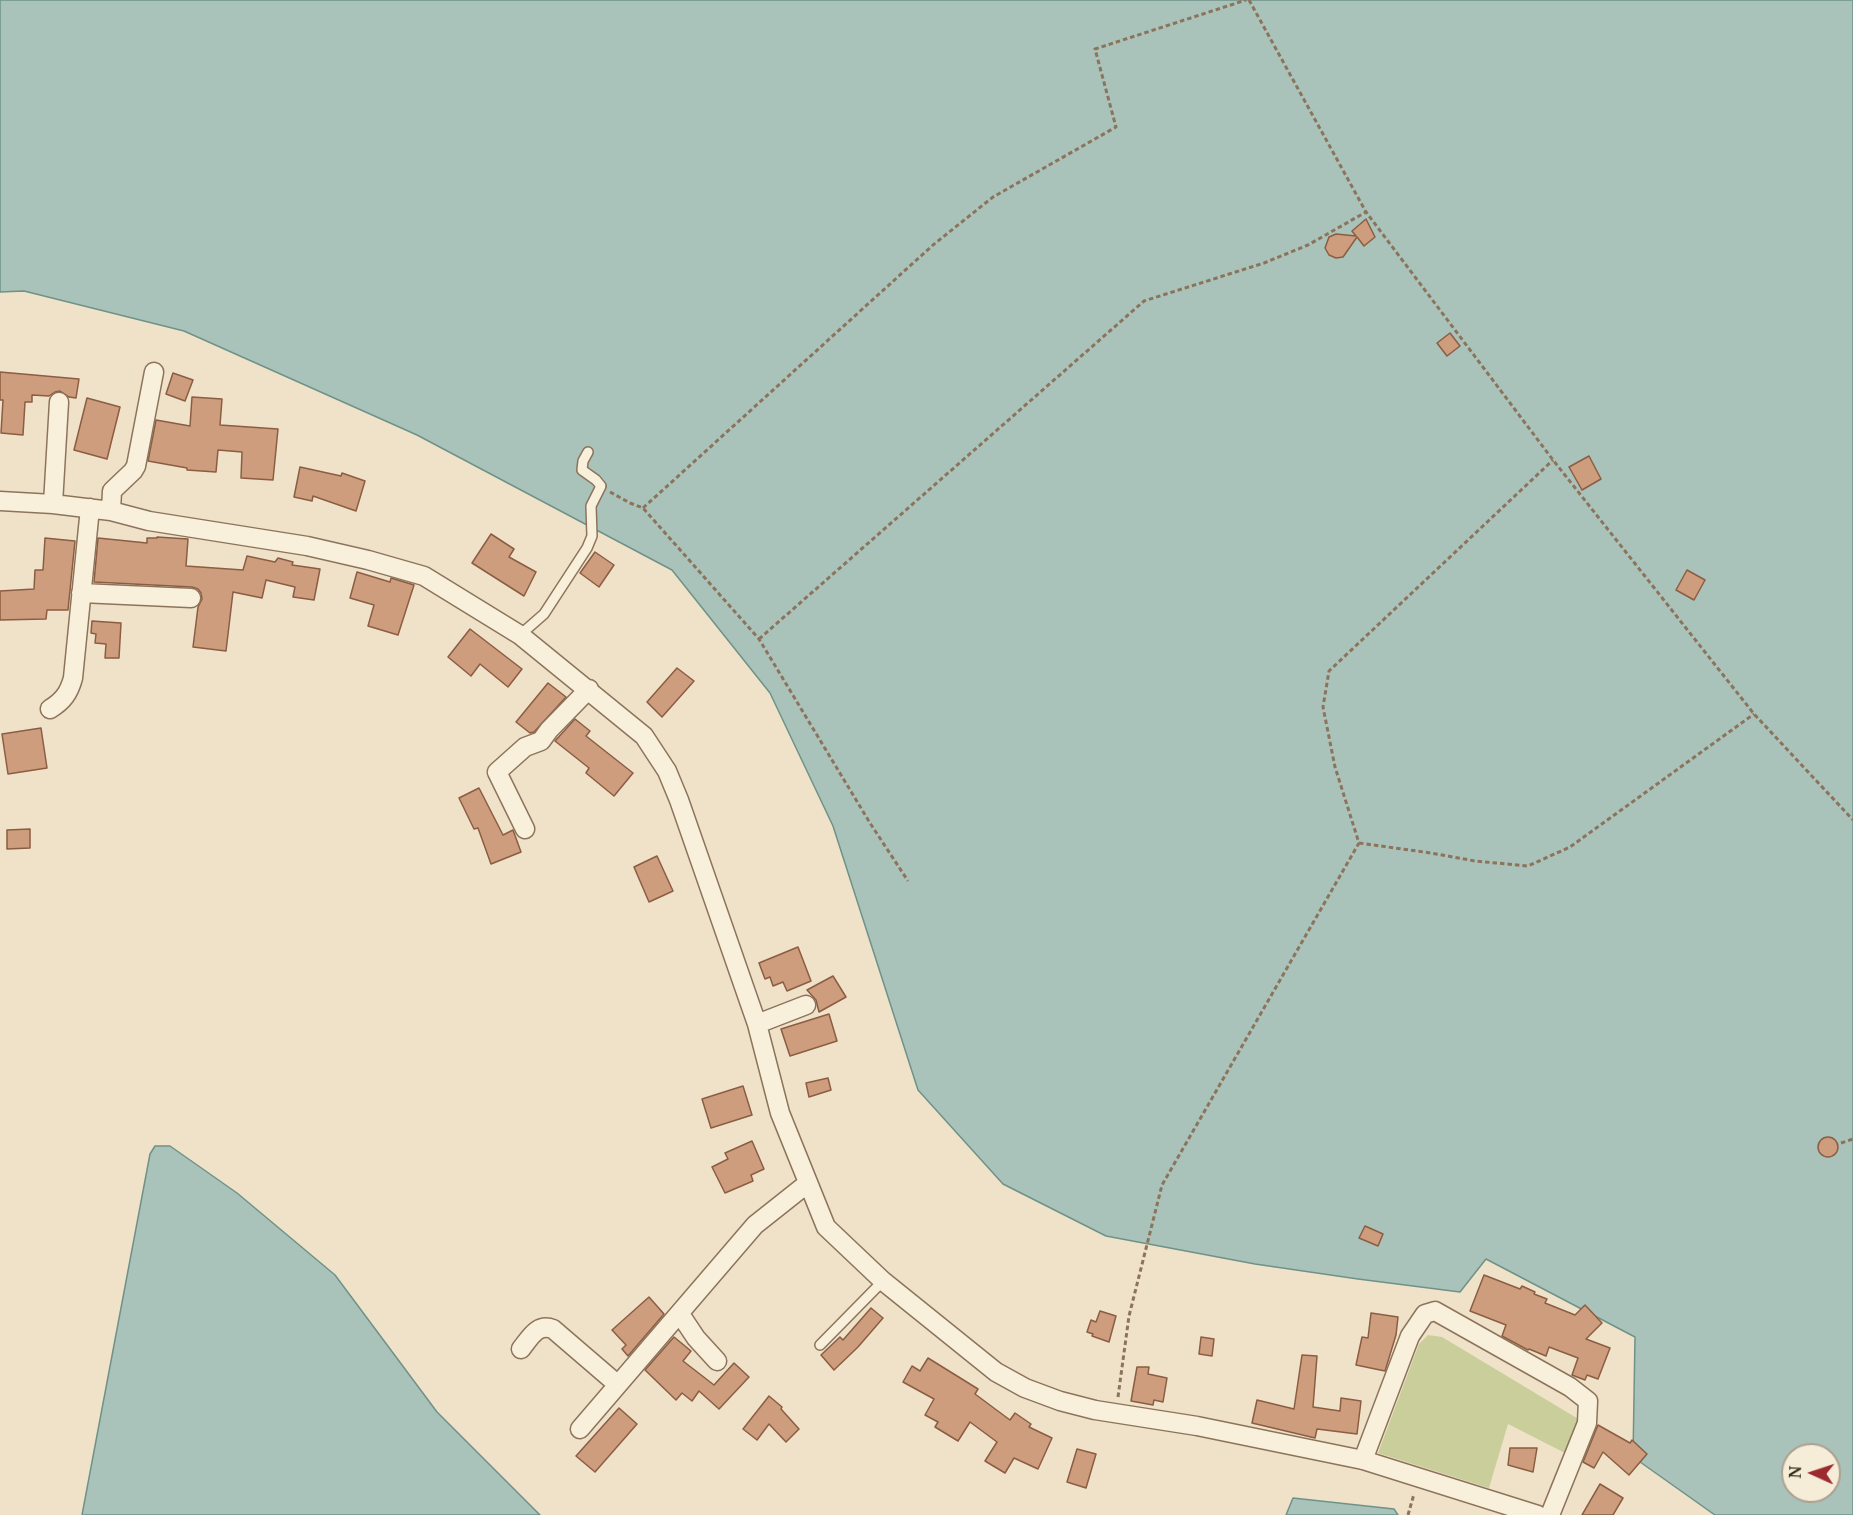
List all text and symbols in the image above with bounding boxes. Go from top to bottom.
north arrow [1781,1443,1841,1503]
text: N [1784,1465,1806,1479]

